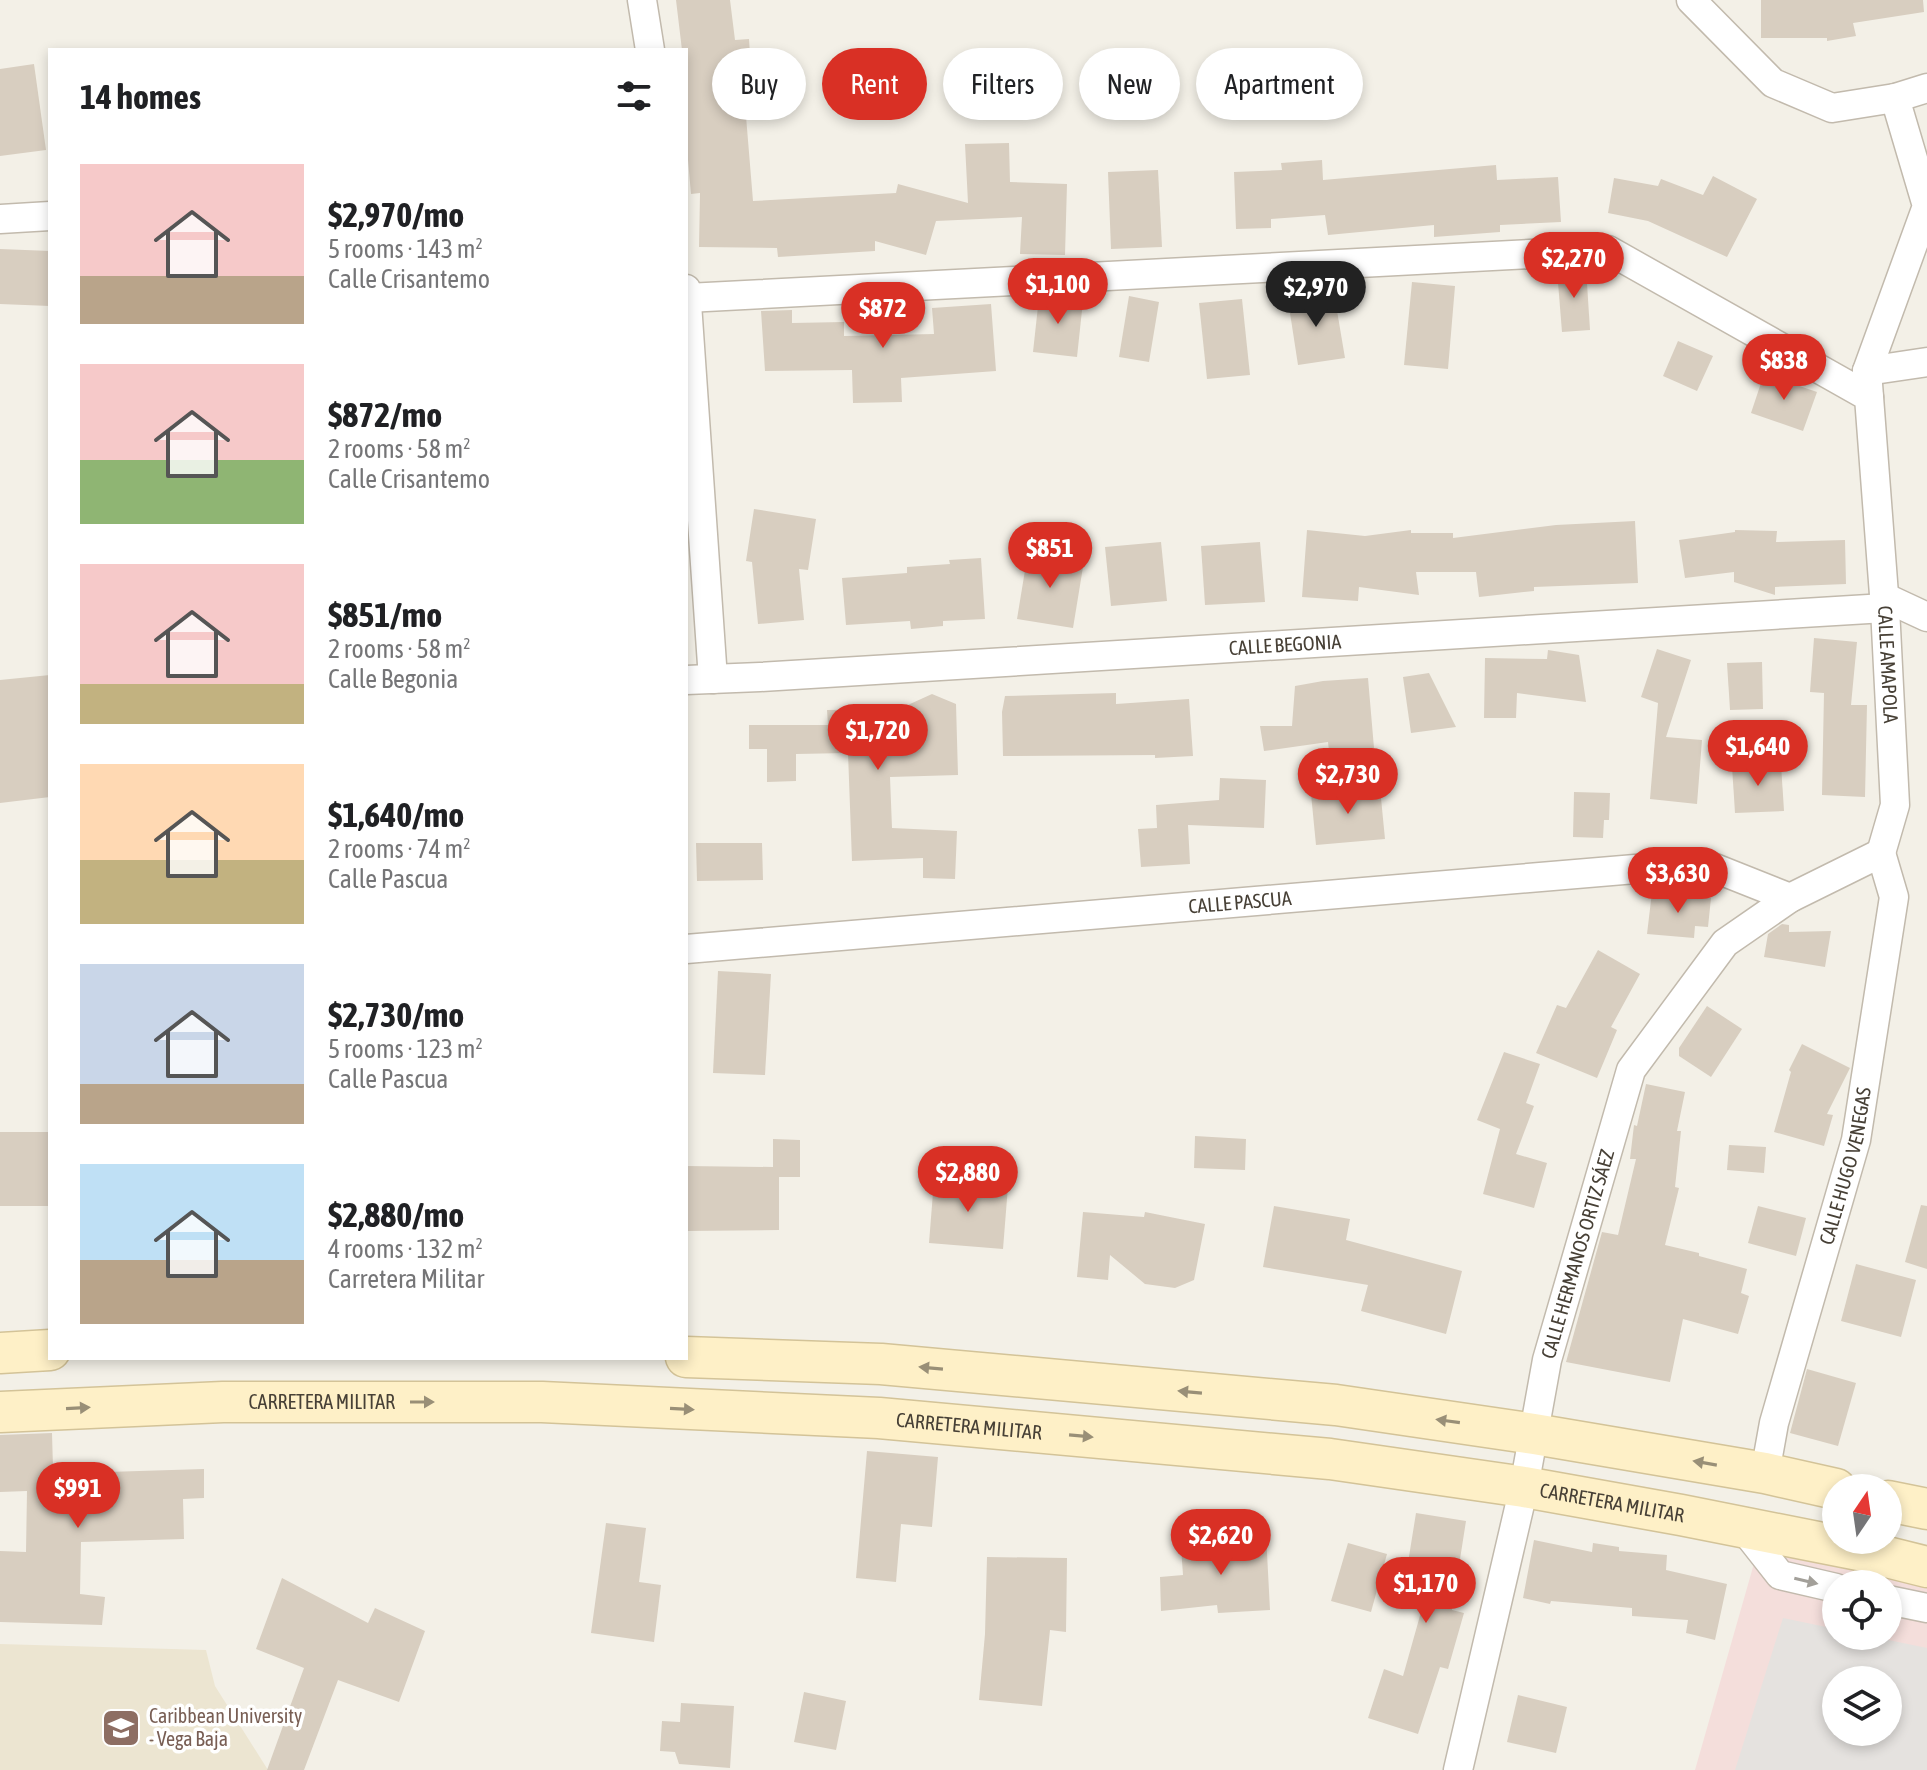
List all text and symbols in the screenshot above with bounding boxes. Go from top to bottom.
chip: Buy [712,48,806,120]
chip: Rent [822,48,927,120]
chip: Filters [943,48,1063,120]
chip: New [1079,48,1180,120]
chip: Apartment [1196,48,1363,120]
icon: filters [612,74,656,118]
text: 14 homes [80,77,201,116]
text: $2,970/mo [328,195,464,234]
icon: home [144,196,240,292]
pin: $2,270 [1509,232,1639,300]
text: 5 rooms · 143 m² [328,234,483,264]
text: $2,270 [1542,243,1606,273]
pin: $1,100 [993,258,1123,326]
pin: $2,970 [1251,261,1381,329]
text: Calle Crisantemo [328,264,490,294]
text: $1,100 [1026,269,1090,299]
text: $2,970 [1284,272,1348,302]
pin: $872 [836,282,930,350]
text: $872 [859,293,907,323]
pin: $838 [1737,334,1831,402]
text: $838 [1760,345,1808,375]
text: $872/mo [328,395,442,434]
icon: home [144,396,240,492]
text: 2 rooms · 58 m² [328,434,470,464]
text: Calle Crisantemo [328,464,490,494]
pin: $851 [1003,522,1097,590]
text: $851 [1026,533,1074,563]
text: $851/mo [328,595,442,634]
icon: home [144,596,240,692]
street label: CALLE AMAPOLA [1874,605,1903,724]
street label: CALLE BEGONIA [1228,629,1342,659]
text: 2 rooms · 58 m² [328,634,470,664]
text: Calle Begonia [328,664,458,694]
pin: $1,720 [813,704,943,772]
text: $1,720 [846,715,910,745]
pin: $1,640 [1693,720,1823,788]
text: $1,640 [1726,731,1790,761]
pin: $2,730 [1283,748,1413,816]
text: $2,730 [1316,759,1380,789]
text: $1,640/mo [328,795,464,834]
icon: home [144,796,240,892]
text: 2 rooms · 74 m² [328,834,470,864]
pin: $3,630 [1613,847,1743,915]
text: $3,630 [1646,858,1710,888]
text: Calle Pascua [328,864,448,894]
street label: CALLE PASCUA [1187,886,1293,918]
text: $2,730/mo [328,995,464,1034]
icon: home [144,996,240,1092]
text: 5 rooms · 123 m² [328,1034,483,1064]
text: Calle Pascua [328,1064,448,1094]
street label: CALLE HUGO VENEGAS [1814,1085,1875,1247]
pin: $2,880 [903,1146,1033,1214]
street label: CALLE HERMANOS ORTIZ SÁEZ [1536,1147,1618,1361]
text: $2,880 [936,1157,1000,1187]
text: $2,880/mo [328,1195,464,1234]
icon: home [144,1196,240,1292]
text: 4 rooms · 132 m² [328,1234,483,1264]
text: Carretera Militar [328,1264,484,1294]
one-way arrow [918,1362,943,1375]
one-way arrow [1177,1385,1202,1398]
street label: CARRETERA MILITAR [249,1390,395,1413]
one-way arrow [410,1396,435,1408]
one-way arrow [66,1402,91,1415]
one-way arrow [670,1403,695,1416]
street label: CARRETERA MILITAR [895,1408,1043,1444]
one-way arrow [1435,1414,1460,1427]
one-way arrow [1069,1430,1094,1443]
one-way arrow [1692,1456,1717,1469]
pin: $991 [31,1462,125,1530]
text: $991 [54,1473,102,1503]
north arrow [1822,1474,1902,1554]
map controls [1822,1474,1902,1746]
street label: CARRETERA MILITAR [1538,1478,1686,1526]
pin: $2,620 [1156,1509,1286,1577]
text: $2,620 [1189,1520,1253,1550]
pin: $1,170 [1361,1557,1491,1625]
text: $1,170 [1394,1568,1458,1598]
button: locate [1822,1570,1902,1650]
one-way arrow [1794,1575,1819,1588]
button: layers [1822,1666,1902,1746]
place label: Caribbean University - Vega Baja [149,1704,302,1750]
school or university icon: Caribbean University - Vega Baja [100,1707,142,1749]

